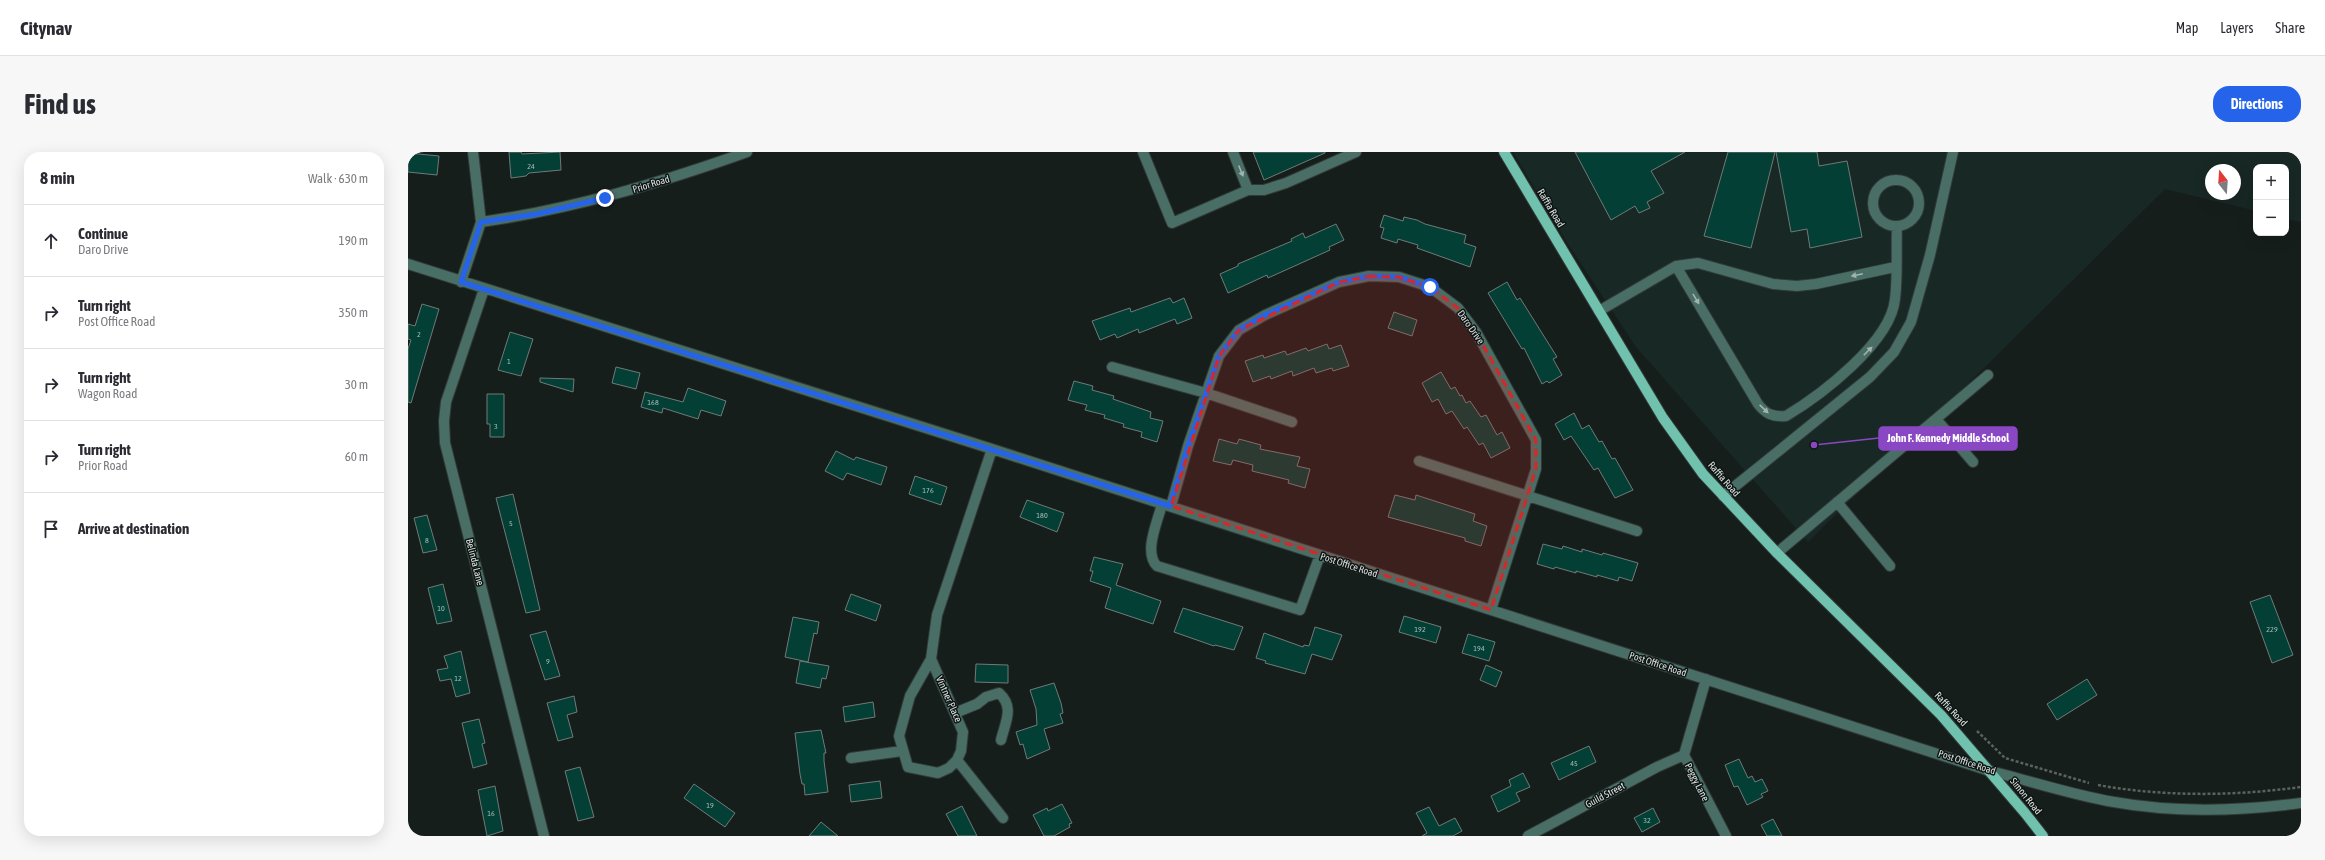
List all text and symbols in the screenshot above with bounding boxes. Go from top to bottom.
text: Citynav [20,17,72,39]
text: Map [2176,20,2198,36]
text: Layers [2220,20,2253,36]
text: Share [2275,20,2305,36]
button: Directions [2213,86,2301,122]
text: Find us [24,88,96,120]
house number: 24 [527,162,535,171]
north arrow [2205,164,2241,200]
map controls [2253,164,2289,236]
button: + [2253,164,2289,200]
one-way arrow [1238,166,1244,178]
text: 8 min [40,168,75,188]
text: Walk · 630 m [308,171,368,186]
street label: Prior Road [631,173,671,195]
street label: Raffia Road [1535,187,1567,229]
route end [596,189,614,207]
button: − [2253,200,2289,236]
text: Continue [78,225,128,242]
icon: ahead [40,230,62,252]
text: 190 m [339,233,368,248]
text: Daro Drive [78,242,128,257]
one-way arrow [1851,272,1863,278]
route start [1421,278,1439,296]
one-way arrow [1692,293,1699,305]
text: Turn right [78,297,131,314]
icon: right [40,302,62,324]
text: 350 m [339,305,368,320]
street label: Daro Drive [1455,308,1487,346]
text: Post Office Road [78,314,155,329]
house number: 2 [417,330,421,339]
one-way arrow [1863,346,1873,356]
house number: 1 [507,357,511,366]
text: Turn right [78,369,131,386]
icon: right [40,374,62,396]
text: 30 m [345,377,368,392]
text: Wagon Road [78,386,137,401]
house number: 168 [647,398,659,407]
one-way arrow [1759,405,1769,414]
house number: 3 [494,422,498,431]
callout: John F. Kennedy Middle School [1879,427,2017,450]
text: John F. Kennedy Middle School [1886,432,2010,444]
text: Turn right [78,441,131,458]
icon: right [40,446,62,468]
text: 60 m [345,449,368,464]
text: Prior Road [78,458,128,473]
street label: Raffia Road [1706,459,1742,499]
house number: 176 [922,486,934,495]
house number: 180 [1036,511,1048,520]
icon: arrive [40,518,62,540]
house number: 5 [509,519,513,528]
text: Arrive at destination [78,520,189,537]
house number: 8 [425,536,429,545]
street label: Belinda Lane [464,538,486,587]
street label: Post Office Road [1319,551,1379,580]
house number: 10 [437,604,445,613]
house number: 192 [1414,625,1426,634]
house number: 229 [2266,625,2278,634]
house number: 194 [1473,644,1485,653]
street label: Post Office Road [1628,650,1688,679]
house number: 9 [546,657,550,666]
house number: 12 [454,674,462,683]
street label: Vintner Place [934,674,964,724]
street label: Raffia Road [1932,690,1970,728]
street label: Post Office Road [1937,748,1997,777]
house number: 45 [1570,759,1578,768]
street label: Peggy Lane [1683,761,1711,803]
street label: Simon Road [2008,776,2044,817]
street label: Guild Street [1583,780,1627,810]
house number: 19 [706,801,714,810]
house number: 16 [487,809,495,818]
house number: 32 [1643,816,1651,825]

